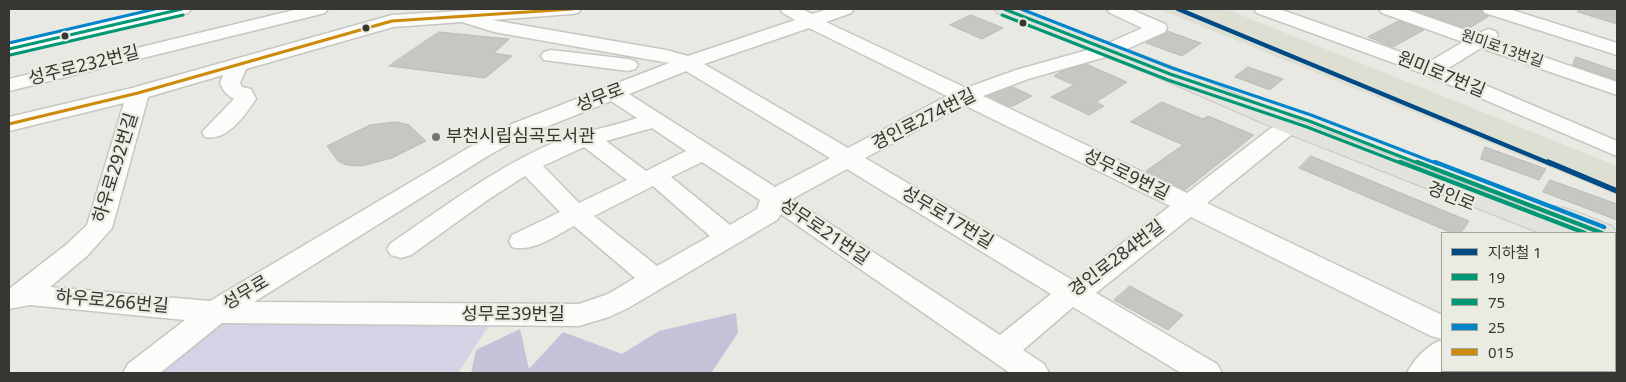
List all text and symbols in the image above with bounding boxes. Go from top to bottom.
unlabelled marker [1018,18,1028,28]
unlabelled marker [361,23,371,33]
street label: 원미로13번길 [1458,26,1546,72]
unlabelled marker [60,31,70,41]
street label: 성주로232번길 [26,42,142,90]
street label: 원미로7번길 [1394,48,1488,102]
street label: 성무로 [573,79,627,117]
street label: 경인로274번길 [868,85,980,155]
street label: 하우로292번길 [89,110,143,226]
place label: 부천시립심곡도서관 [446,126,595,148]
marker: 부천시립심곡도서관 [430,131,442,143]
street label: 성무로9번길 [1079,145,1173,205]
street label: 경인로 [1424,178,1478,216]
street label: 성무로17번길 [897,182,997,254]
street label: 성무로21번길 [775,194,873,270]
street label: 경인로284번길 [1065,216,1169,302]
legend [1441,232,1616,372]
text: 지하철 1 [1488,242,1542,262]
text: 19 [1488,267,1505,287]
street label: 성무로 [219,271,273,315]
street label: 하우로266번길 [54,286,170,318]
text: 75 [1488,292,1505,312]
street label: 성무로39번길 [461,304,565,326]
text: 25 [1488,317,1505,337]
text: 015 [1488,342,1514,362]

